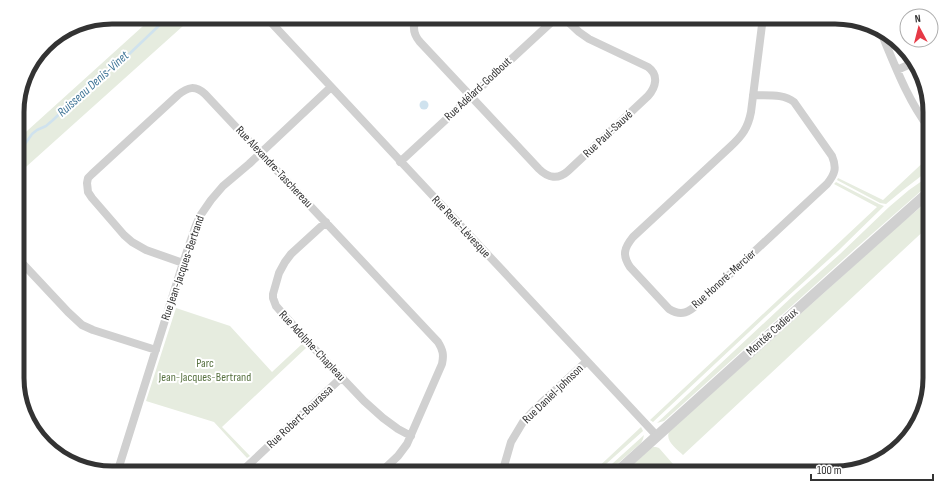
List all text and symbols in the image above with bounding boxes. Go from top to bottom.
north arrow [899,8,939,48]
text: N [914,12,922,25]
water label: Ruisseau Denis-Vinet [54,47,133,120]
street label: Rue Adélard-Godbout [441,54,515,124]
street label: Rue Paul-Sauvé [580,107,636,161]
street label: Rue Alexandre-Taschereau [232,123,316,211]
street label: Rue René-Lévesque [428,193,494,261]
street label: Rue Jean-Jacques-Bertrand [158,214,208,322]
street label: Rue Honoré-Mercier [689,246,760,312]
street label: Montée Cadieux [743,305,801,359]
street label: Rue Adolphe-Chapleau [275,308,349,384]
park label: Parc Jean-Jacques-Bertrand [158,356,251,385]
street label: Rue Daniel-Johnson [519,361,587,427]
street label: Rue Robert-Bourassa [264,382,337,452]
scale bar [811,456,933,482]
text: 100 m [817,463,842,478]

